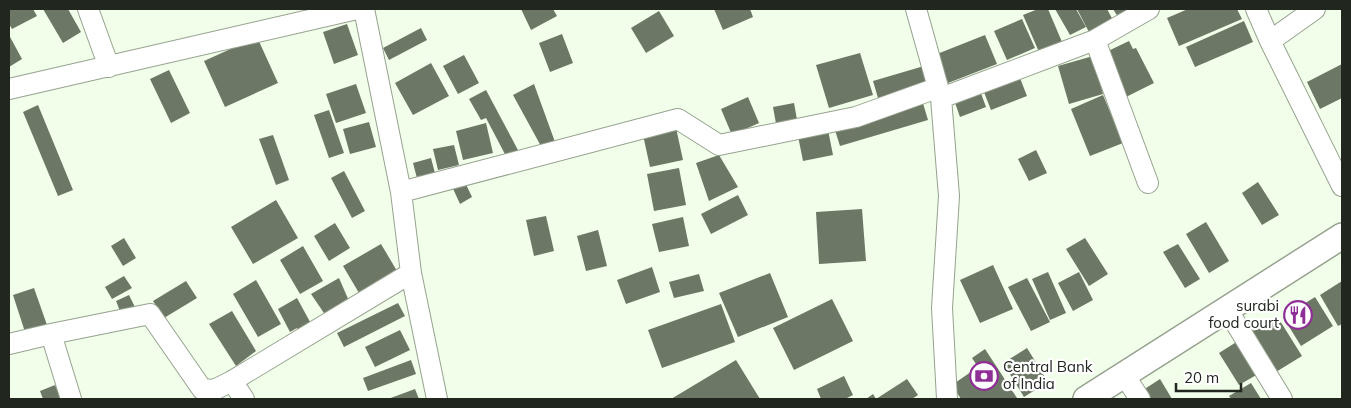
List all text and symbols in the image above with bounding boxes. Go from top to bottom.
place label: surabi food court [1209,296,1279,332]
restaurant icon: surabi food court [1283,300,1313,330]
place label: Central Bank of India [1003,357,1093,393]
scale bar [1176,360,1241,392]
bank icon: Central Bank of India [969,361,999,391]
text: 20 m [1184,368,1219,387]

